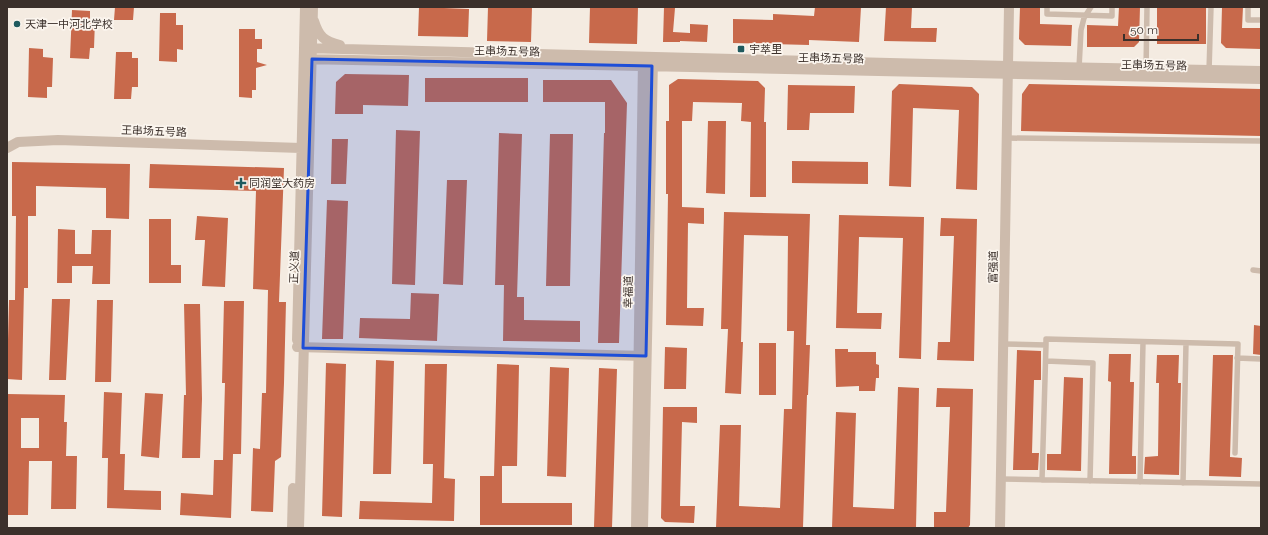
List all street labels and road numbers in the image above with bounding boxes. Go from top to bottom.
street label: 王串场五号路 [474,44,540,59]
street label: 王串场五号路 [798,51,864,66]
street label: 王串场五号路 [1121,58,1187,73]
street label: 王串场五号路 [121,124,187,139]
street label: 正义道 [287,250,302,284]
street label: 富强道 [987,250,1000,284]
street label: 幸福道 [622,275,635,309]

